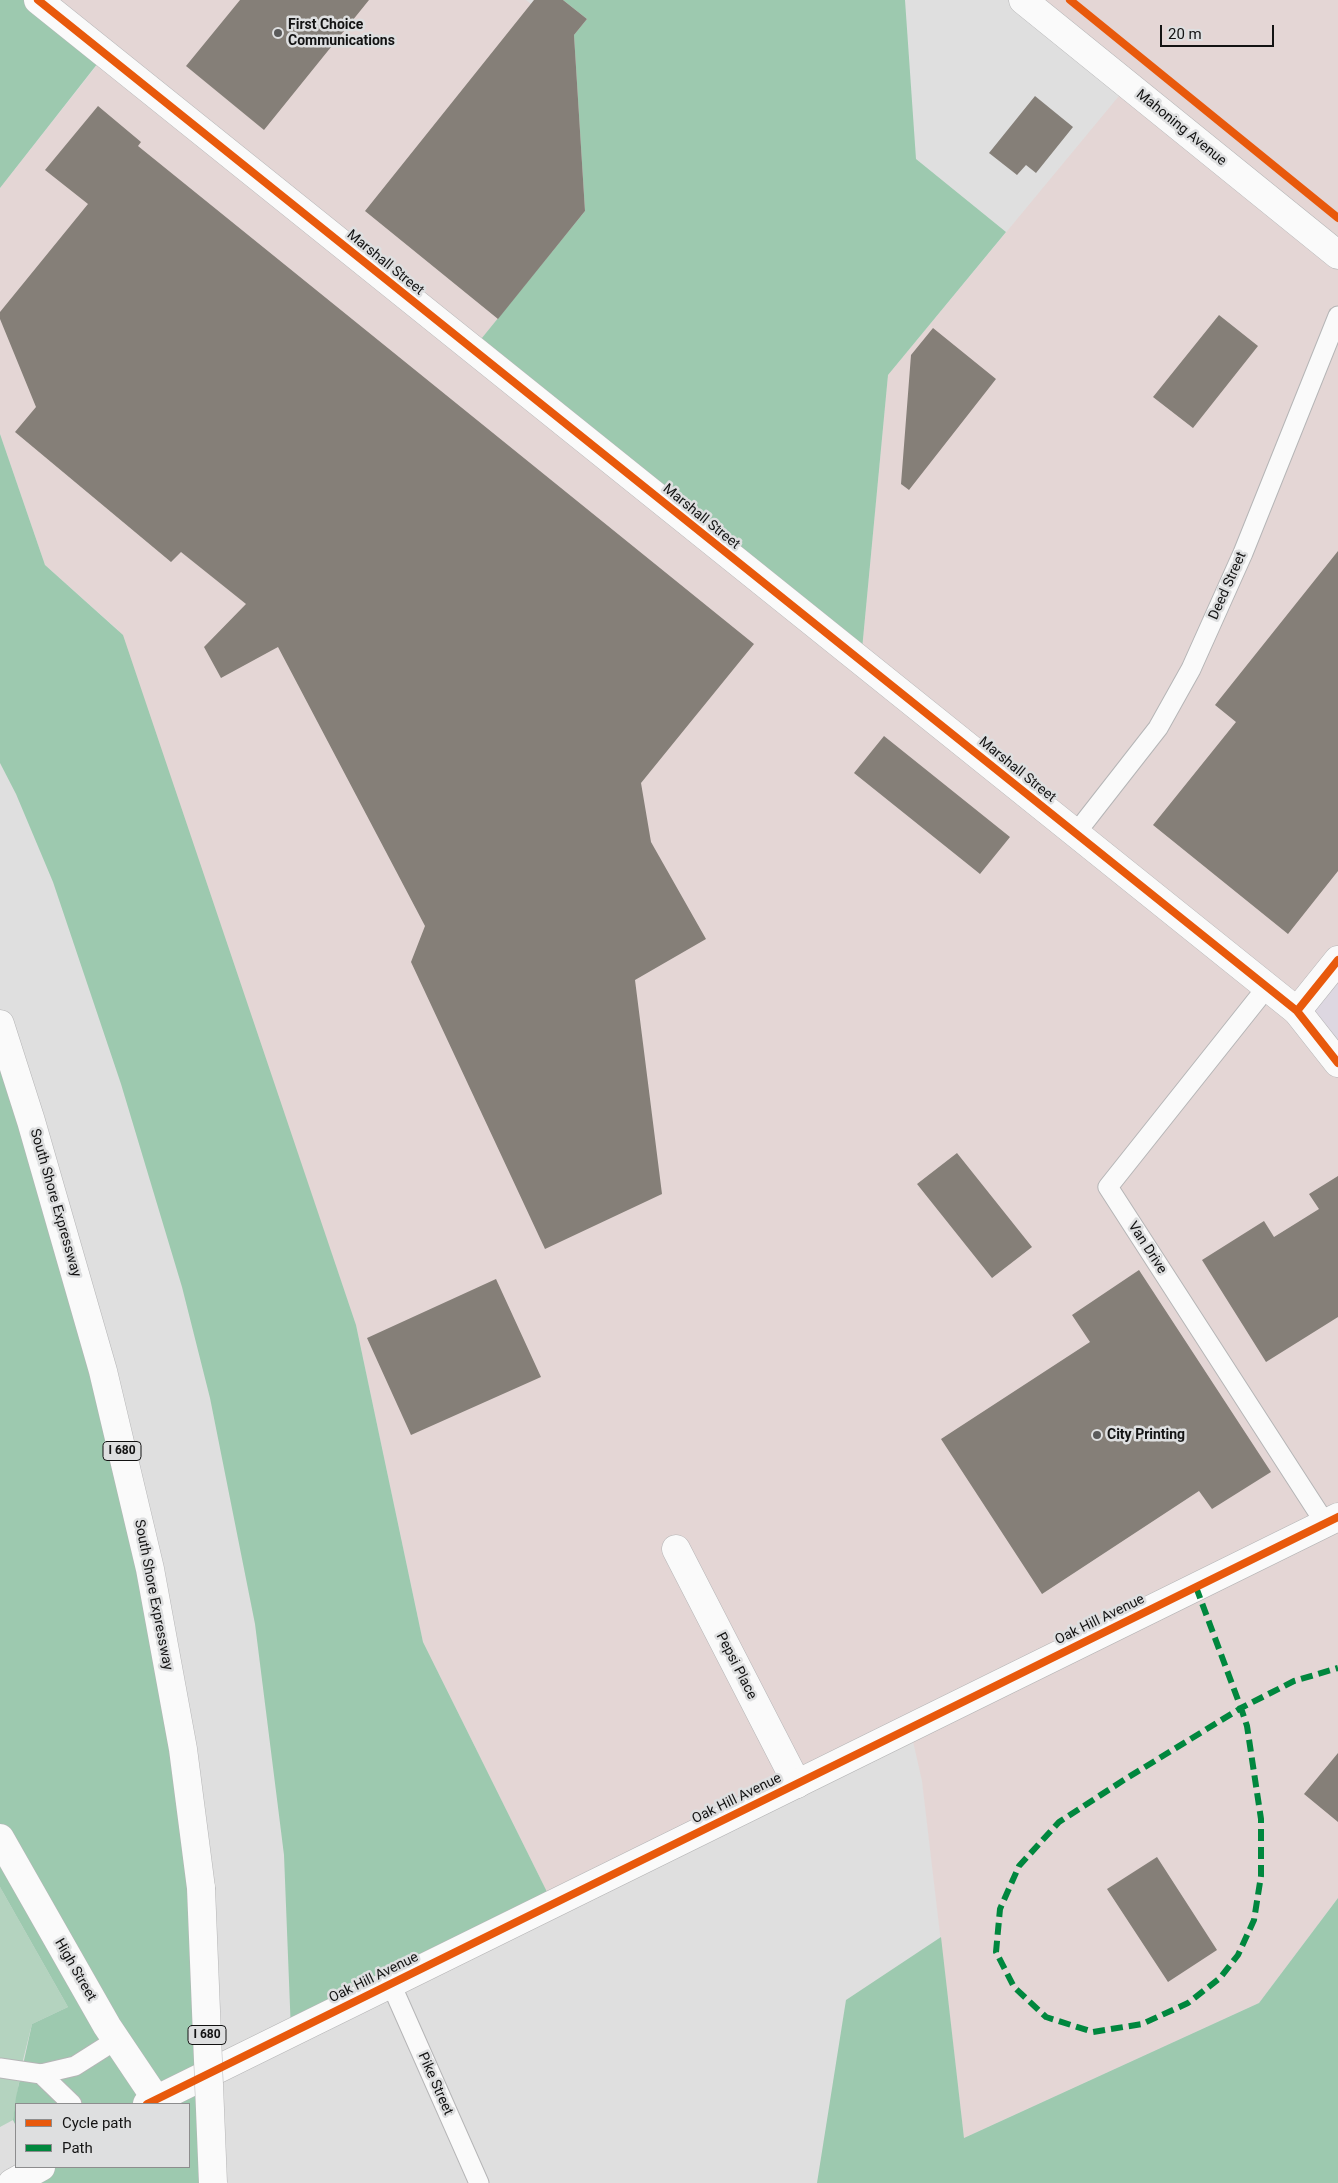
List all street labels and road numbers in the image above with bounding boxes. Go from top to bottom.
street label: Mahoning Avenue [1132,86,1230,170]
street label: Marshall Street [343,227,427,299]
street label: Marshall Street [659,481,743,553]
street label: Deed Street [1206,550,1250,622]
street label: Marshall Street [975,734,1059,806]
street label: South Shore Expressway [26,1127,84,1279]
street label: Van Drive [1124,1219,1170,1277]
road number: I 680 [103,1442,141,1460]
street label: South Shore Expressway [130,1518,176,1672]
street label: Oak Hill Avenue [1053,1591,1147,1649]
street label: Pepsi Place [712,1630,760,1702]
street label: Oak Hill Avenue [690,1770,784,1828]
street label: High Street [50,1936,100,2004]
street label: Oak Hill Avenue [327,1949,421,2007]
road number: I 680 [188,2026,226,2044]
street label: Pike Street [414,2050,456,2118]

